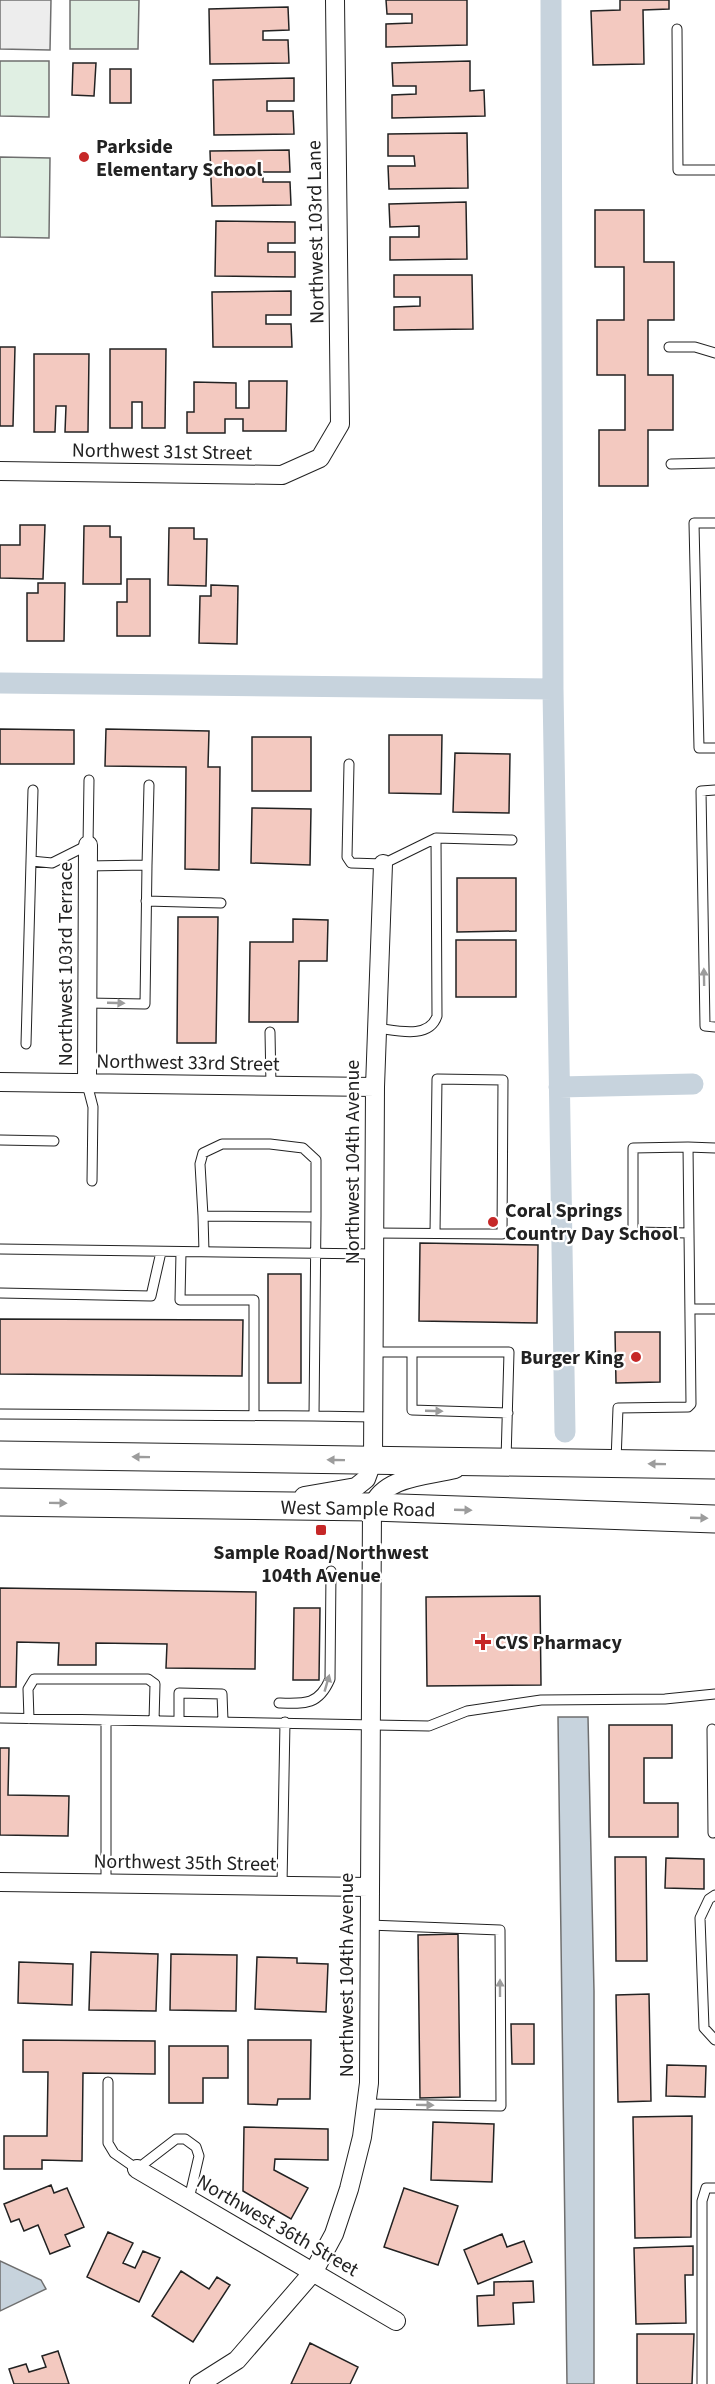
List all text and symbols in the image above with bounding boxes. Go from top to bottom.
place label: Parkside Elementary School [96,133,262,184]
street label: Northwest 103rd Lane [300,140,332,324]
marker: Parkside Elementary School [77,150,91,164]
street label: Northwest 31st Street [72,436,252,468]
street label: Northwest 103rd Terrace [52,862,80,1066]
one-way arrow [699,968,709,987]
one-way arrow [107,999,126,1008]
street label: Northwest 33rd Street [96,1047,280,1079]
street label: Northwest 104th Avenue [339,1060,367,1264]
place label: Coral Springs Country Day School [505,1197,678,1248]
marker: Coral Springs Country Day School [486,1215,500,1229]
place label: Burger King [520,1344,624,1372]
marker: Burger King [629,1350,643,1364]
one-way arrow [424,1406,443,1415]
one-way arrow [131,1452,150,1462]
one-way arrow [326,1455,345,1465]
one-way arrow [647,1459,666,1469]
street label: West Sample Road [280,1494,436,1524]
one-way arrow [49,1498,68,1508]
one-way arrow [454,1506,473,1515]
one-way arrow [690,1513,709,1523]
marker: Sample Road/Northwest 104th Avenue [314,1523,328,1537]
place label: Sample Road/Northwest 104th Avenue [213,1539,429,1590]
place label: CVS Pharmacy [495,1629,622,1657]
marker: CVS Pharmacy [476,1635,490,1649]
one-way arrow [323,1674,332,1692]
street label: Northwest 35th Street [93,1847,277,1879]
street label: Northwest 104th Avenue [333,1873,361,2077]
one-way arrow [496,1978,505,1997]
one-way arrow [415,2100,434,2110]
street label: Northwest 36th Street [191,2168,364,2284]

